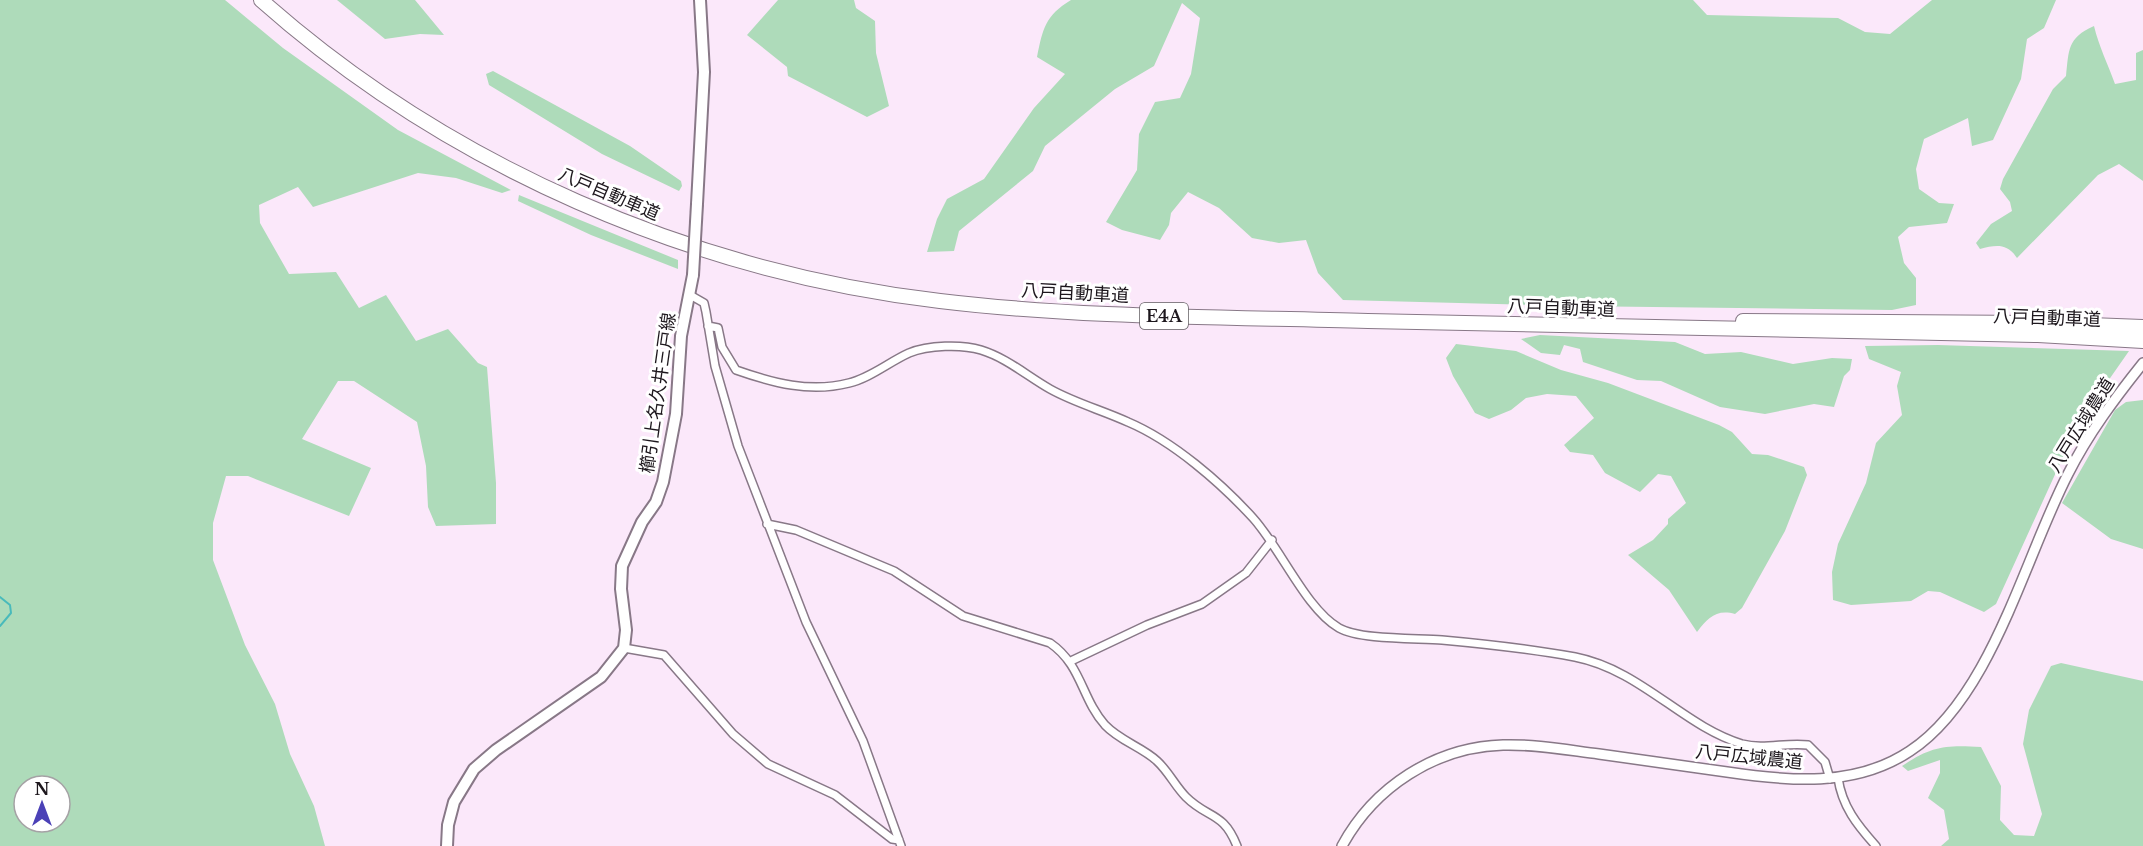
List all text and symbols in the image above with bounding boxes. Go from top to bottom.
street label: 八戸自動車道 [555,163,663,225]
street label: 八戸自動車道 [1020,279,1130,307]
street label: 八戸自動車道 [1507,295,1615,321]
road number: E4A [1140,303,1188,329]
street label: 八戸自動車道 [1993,305,2101,331]
street label: 櫛引上名久井三戸線 [636,311,680,475]
street label: 八戸広域農道 [2043,373,2119,477]
street label: 八戸広域農道 [1694,740,1804,774]
north arrow [12,774,72,834]
text: N [34,779,50,799]

